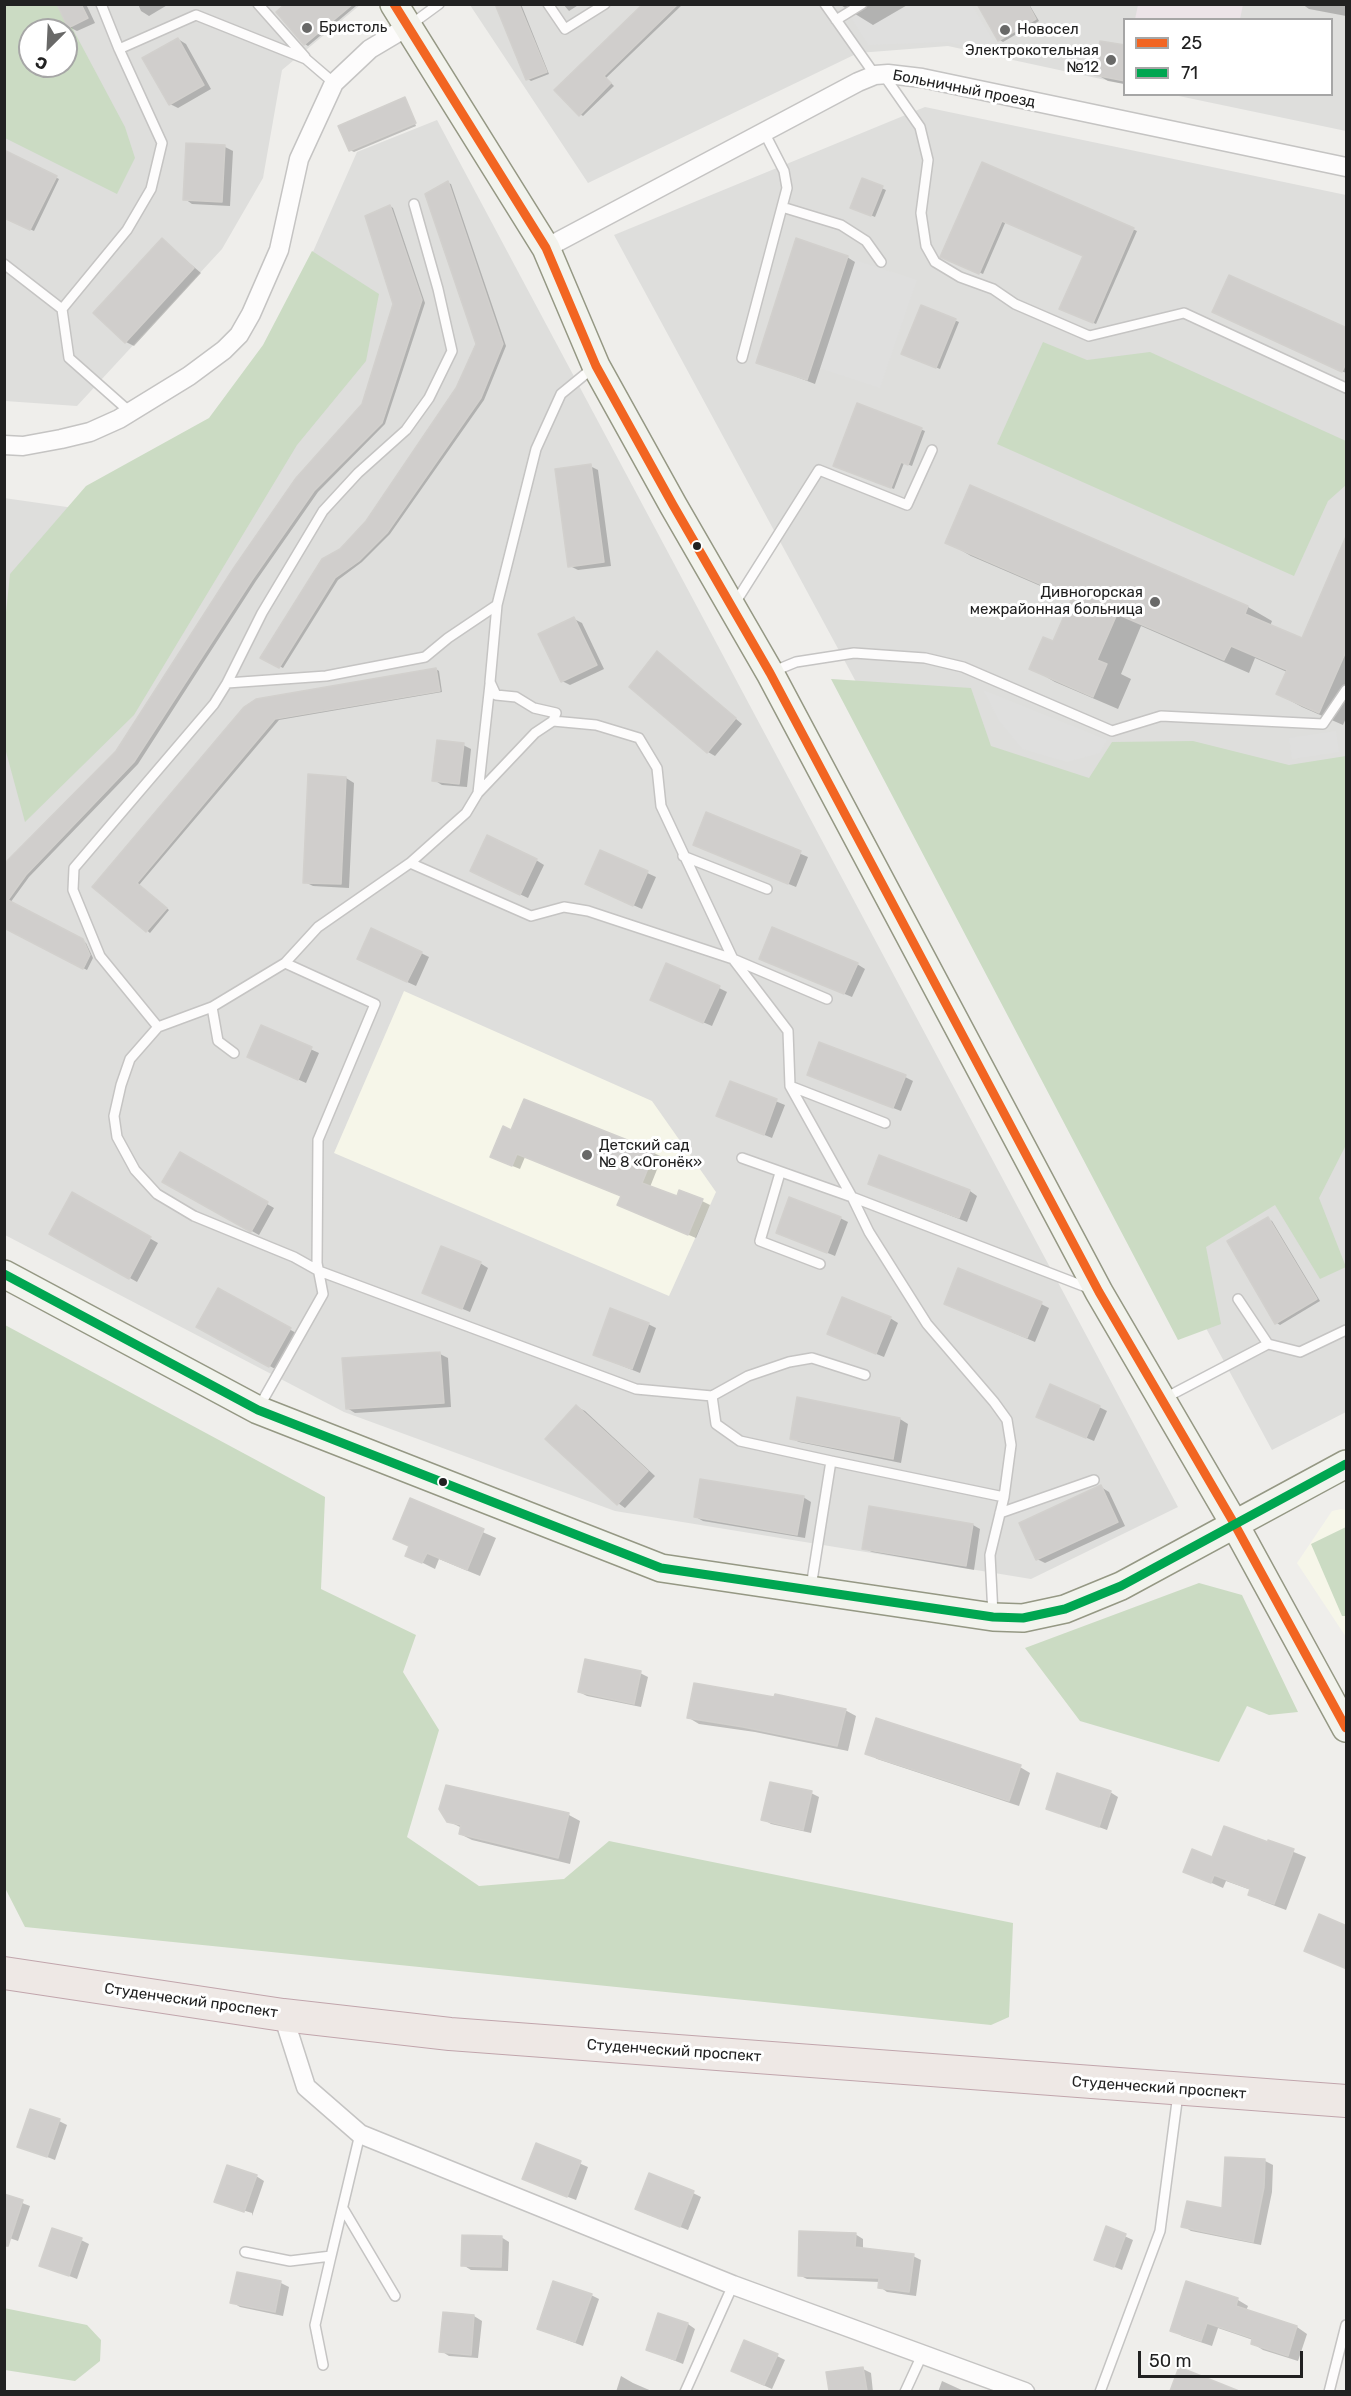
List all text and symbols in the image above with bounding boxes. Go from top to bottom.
north arrow [18,18,78,78]
legend [1123,18,1333,96]
place label: Бристоль [319,19,387,37]
marker: Бристоль [300,21,314,35]
place label: Новосел [1017,21,1079,39]
marker: Новосел [998,23,1012,37]
text: 25 [1181,32,1202,54]
place label: Электрокотельная №12 [965,42,1099,77]
text: С [32,52,50,74]
marker: Электрокотельная №12 [1104,53,1118,67]
text: 71 [1181,62,1198,84]
street label: Больничный проезд [891,66,1037,112]
unlabelled marker [691,540,703,552]
place label: Дивногорская межрайонная больница [970,584,1143,619]
marker: Дивногорская межрайонная больница [1148,595,1162,609]
place label: Детский сад № 8 «Огонёк» [599,1137,702,1172]
marker: Детский сад № 8 «Огонёк» [580,1148,594,1162]
unlabelled marker [437,1476,449,1488]
street label: Студенческий проспект [103,1980,279,2022]
street label: Студенческий проспект [586,2036,762,2066]
street label: Студенческий проспект [1071,2073,1247,2103]
scale bar [1141,2339,1306,2377]
text: 50 m [1149,2350,1192,2372]

